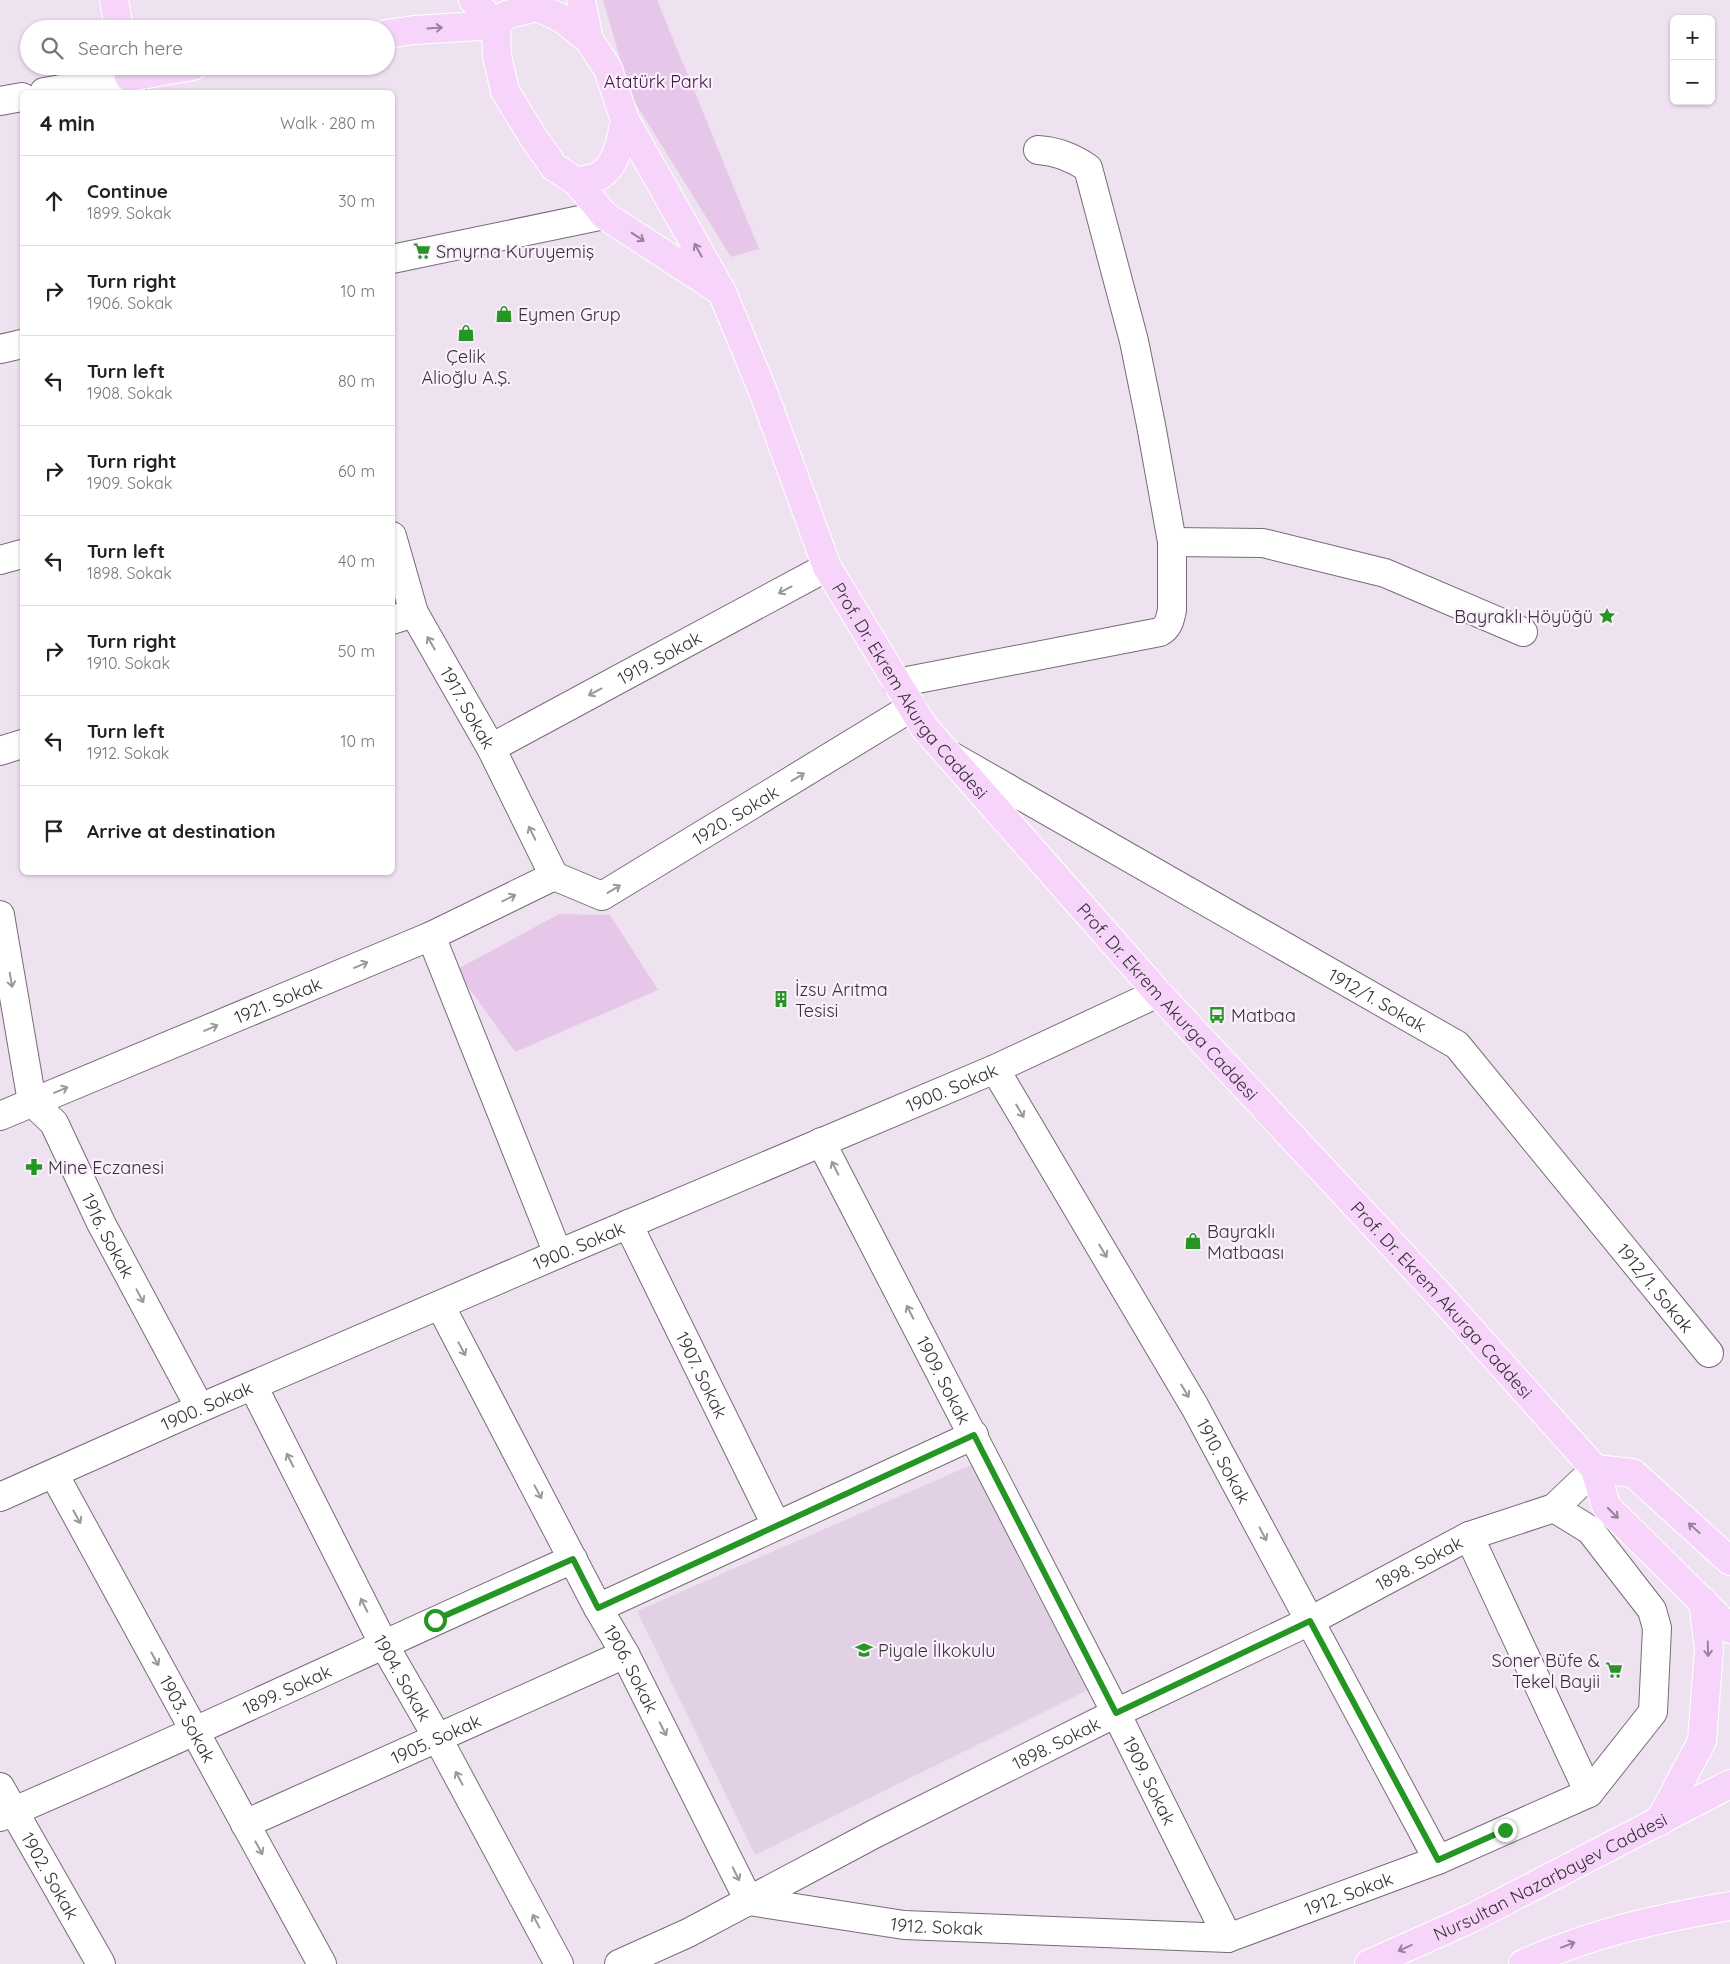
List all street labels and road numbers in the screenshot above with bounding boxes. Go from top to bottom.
street label: Prof. Dr. Ekrem Akurga Caddesi [827,578,993,803]
street label: 1919. Sokak [613,625,705,689]
street label: 1917. Sokak [435,662,500,753]
street label: 1920. Sokak [688,780,782,850]
street label: Prof. Dr. Ekrem Akurga Caddesi [1072,898,1263,1105]
street label: 1912/1. Sokak [1325,963,1431,1037]
street label: 1921. Sokak [231,972,325,1028]
street label: 1900. Sokak [902,1058,1001,1117]
street label: 1916. Sokak [77,1189,140,1282]
street label: Prof. Dr. Ekrem Akurga Caddesi [1346,1196,1538,1403]
street label: 1900. Sokak [529,1216,628,1275]
street label: 1912/1. Sokak [1612,1238,1699,1337]
street label: 1907. Sokak [671,1328,733,1422]
street label: 1909. Sokak [912,1332,976,1428]
street label: 1900. Sokak [157,1375,256,1435]
street label: 1910. Sokak [1192,1414,1256,1508]
street label: 1898. Sokak [1371,1530,1466,1595]
street label: 1906. Sokak [599,1620,664,1716]
street label: 1904. Sokak [369,1631,437,1725]
street label: 1899. Sokak [239,1659,335,1719]
street label: 1903. Sokak [155,1671,221,1766]
street label: 1905. Sokak [387,1709,484,1769]
street label: 1898. Sokak [1008,1711,1104,1775]
street label: 1909. Sokak [1118,1732,1181,1829]
street label: Nursultan Nazarbayev Caddesi [1429,1807,1671,1945]
street label: 1902. Sokak [17,1828,85,1923]
street label: 1912. Sokak [1301,1866,1396,1920]
street label: 1912. Sokak [889,1912,984,1940]

